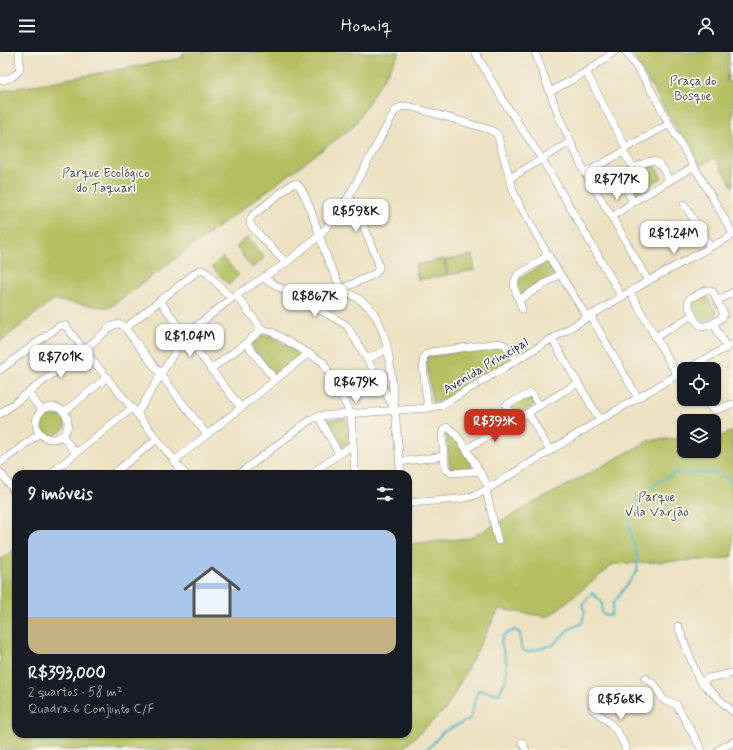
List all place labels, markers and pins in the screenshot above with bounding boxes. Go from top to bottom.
pin: R$717K [584,167,650,201]
pin: R$598K [323,199,389,233]
pin: R$1.24M [637,221,711,255]
pin: R$867K [282,284,348,318]
pin: R$1.04M [153,324,227,358]
pin: R$701K [28,345,94,379]
pin: R$679K [323,370,389,404]
pin: R$393K [462,409,528,443]
pin: R$568K [588,687,654,721]

